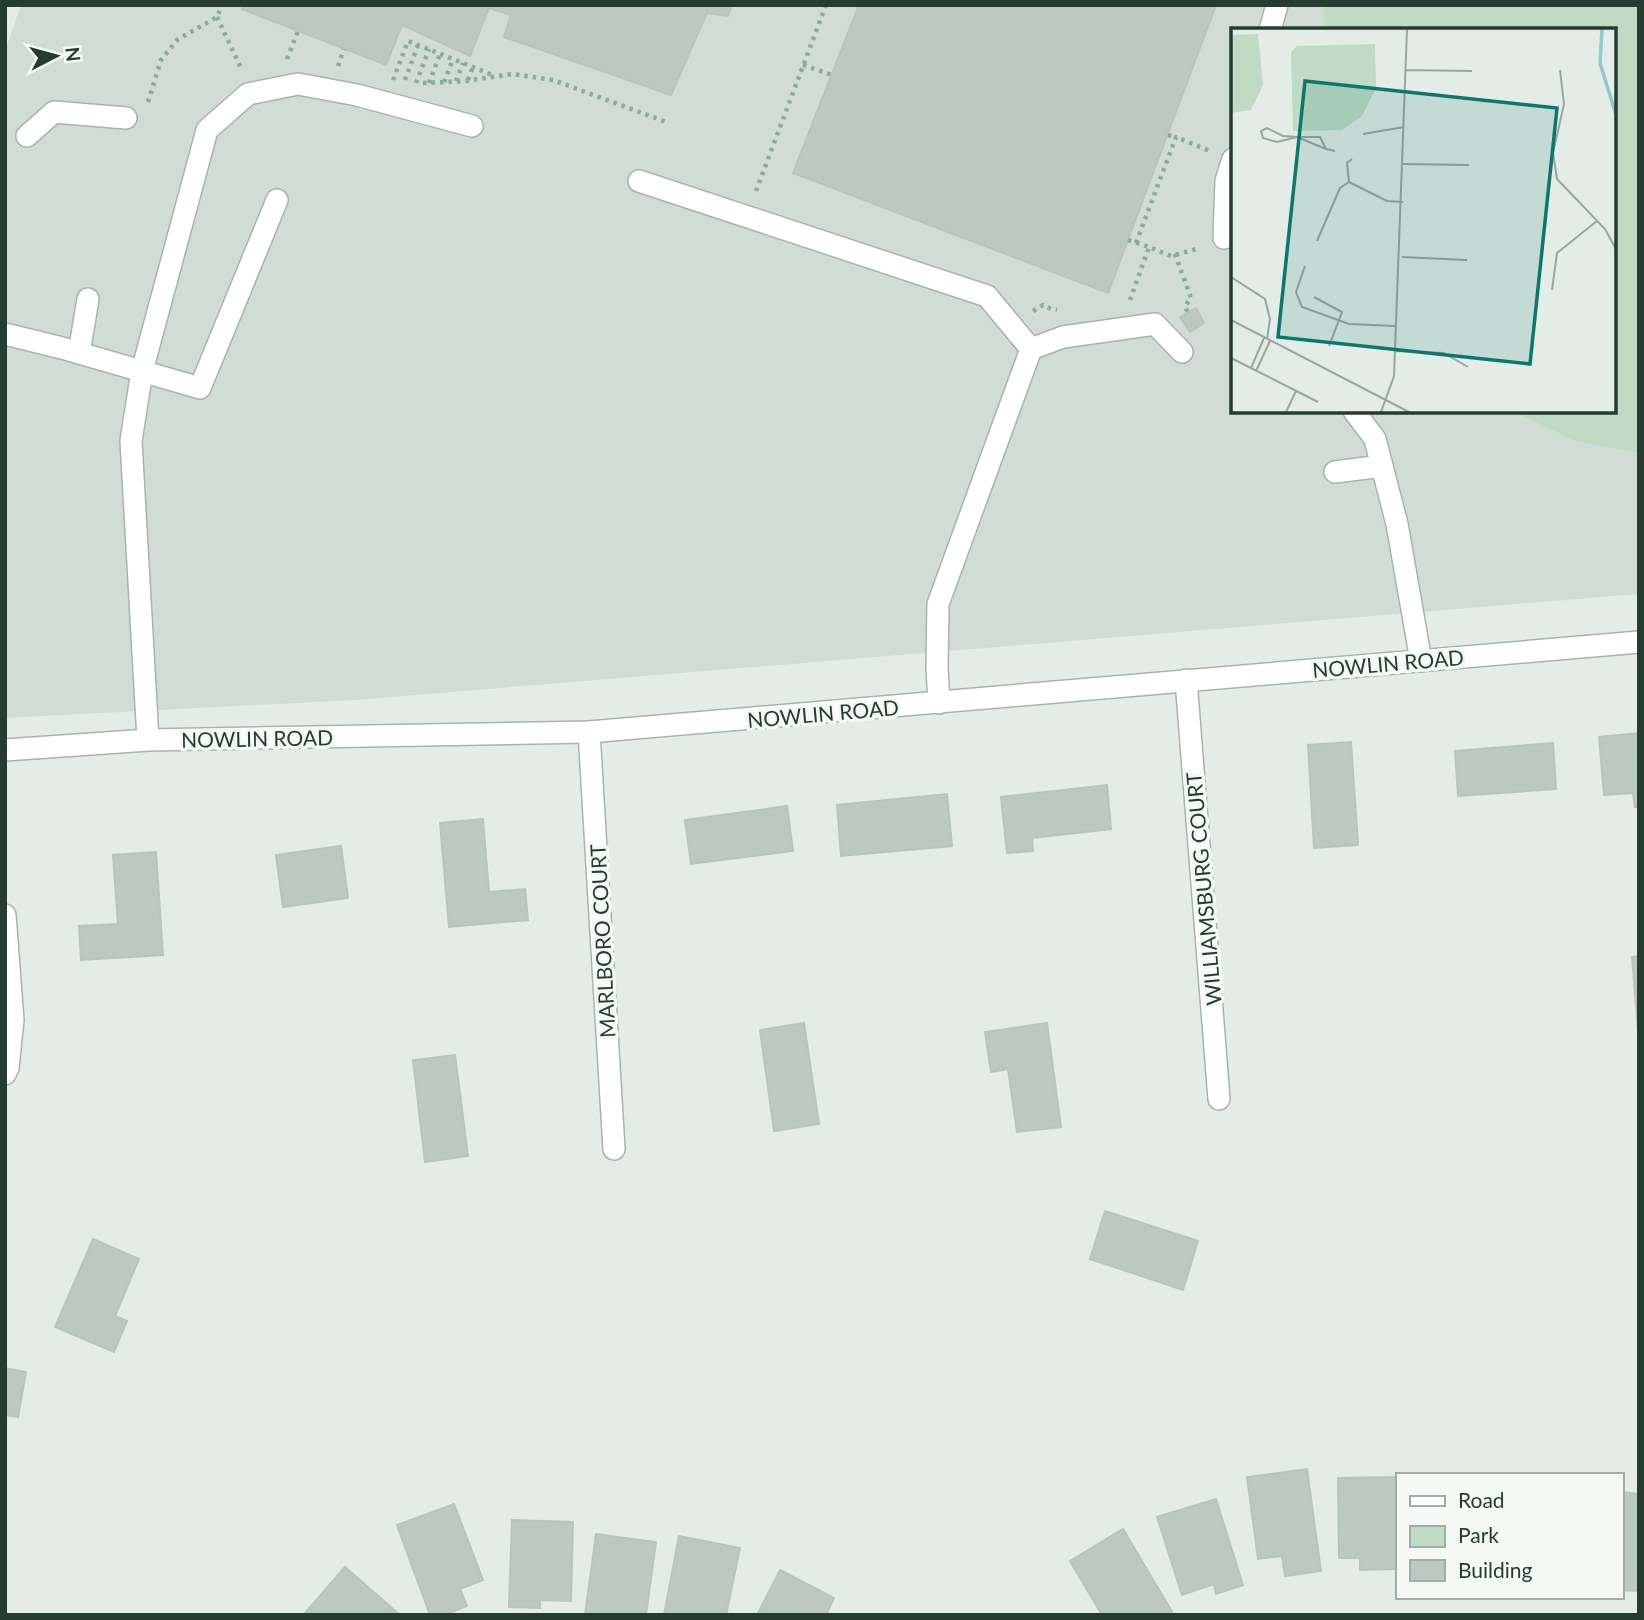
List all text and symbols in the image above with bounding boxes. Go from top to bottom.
north arrow [21,21,91,91]
inset map [1231,28,1616,413]
text: N [61,46,86,63]
street label: NOWLIN ROAD [1311,644,1465,682]
street label: NOWLIN ROAD [746,694,900,732]
street label: NOWLIN ROAD [181,724,333,752]
street label: WILLIAMSBURG COURT [1180,771,1226,1007]
street label: MARLBORO COURT [584,843,620,1039]
legend [1396,1473,1623,1599]
text: Road [1458,1487,1505,1512]
text: Park [1458,1522,1499,1547]
text: Building [1458,1557,1533,1582]

